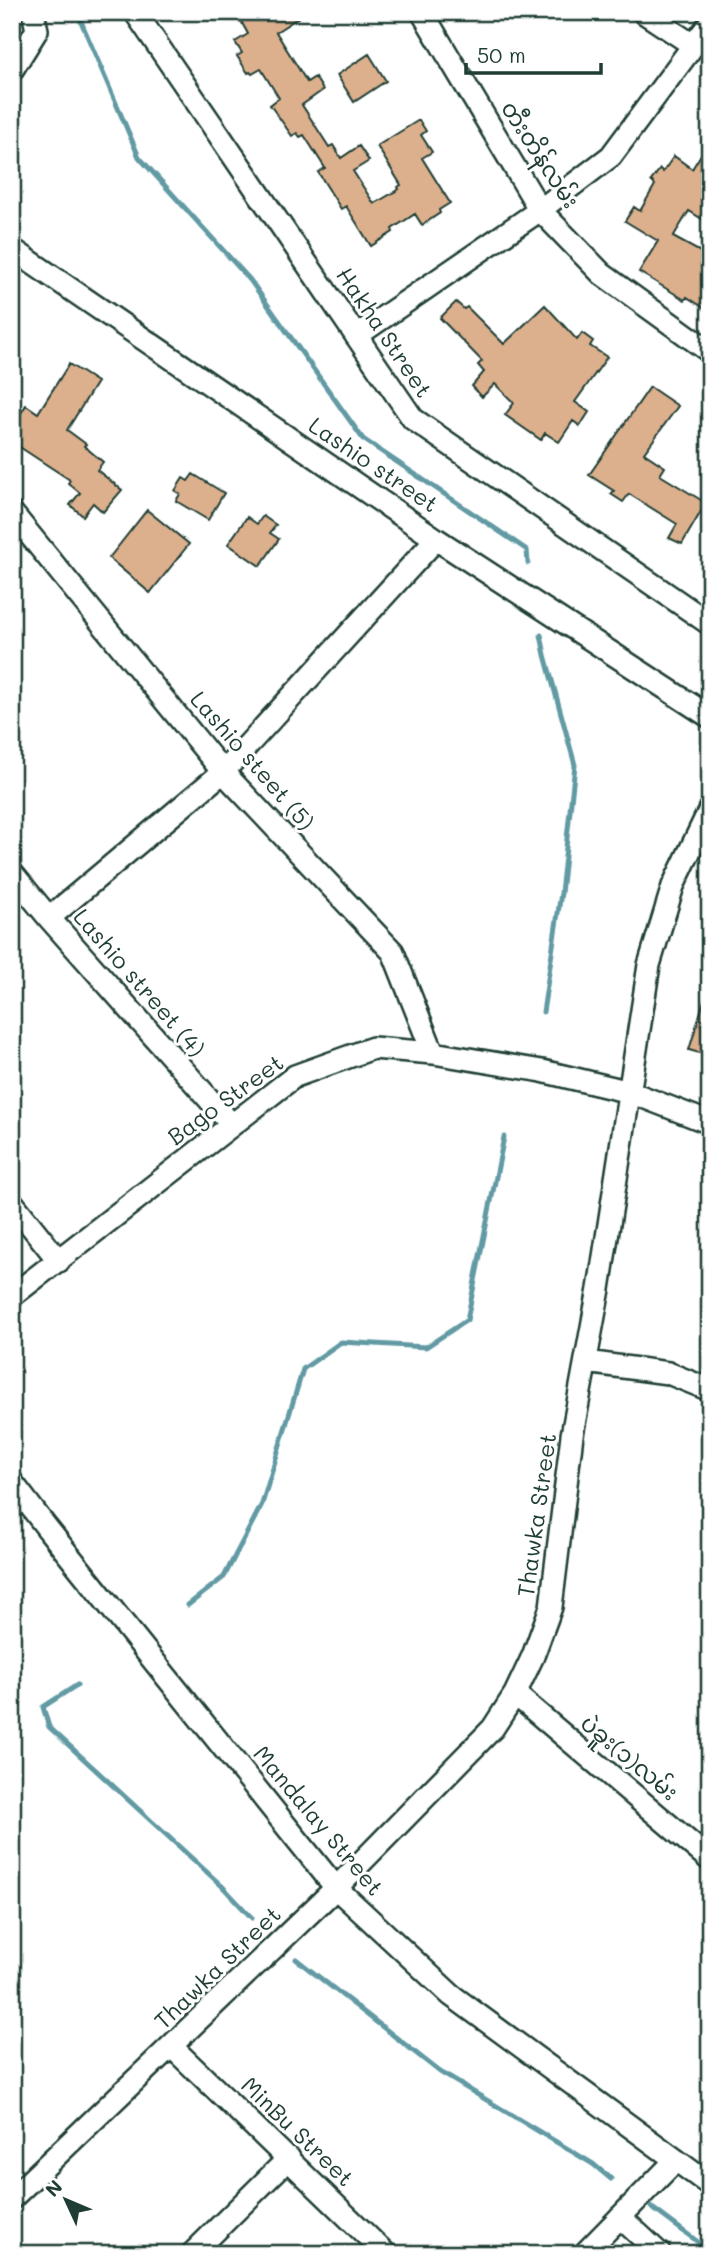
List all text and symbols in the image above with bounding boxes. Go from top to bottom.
scale bar [466,32,601,76]
text: 50 m [477,41,526,68]
street label: တီးတိန်လမ်း [491,95,587,216]
street label: Hakha Street [330,261,440,403]
street label: Lashio street [303,410,445,518]
street label: Lashio steet (5) [184,684,322,836]
street label: Lashio street (4) [67,902,213,1062]
street label: Bago Street [161,1047,289,1151]
street label: Thawka Street [510,1431,562,1599]
street label: ပဲခူး(၁)လမ်း [572,1707,685,1810]
street label: Mandalay Street [247,1739,391,1901]
street label: Thawka Street [147,1899,287,2035]
street label: MinBu Street [235,2070,361,2192]
north arrow [32,2164,102,2234]
text: N [39,2174,67,2202]

